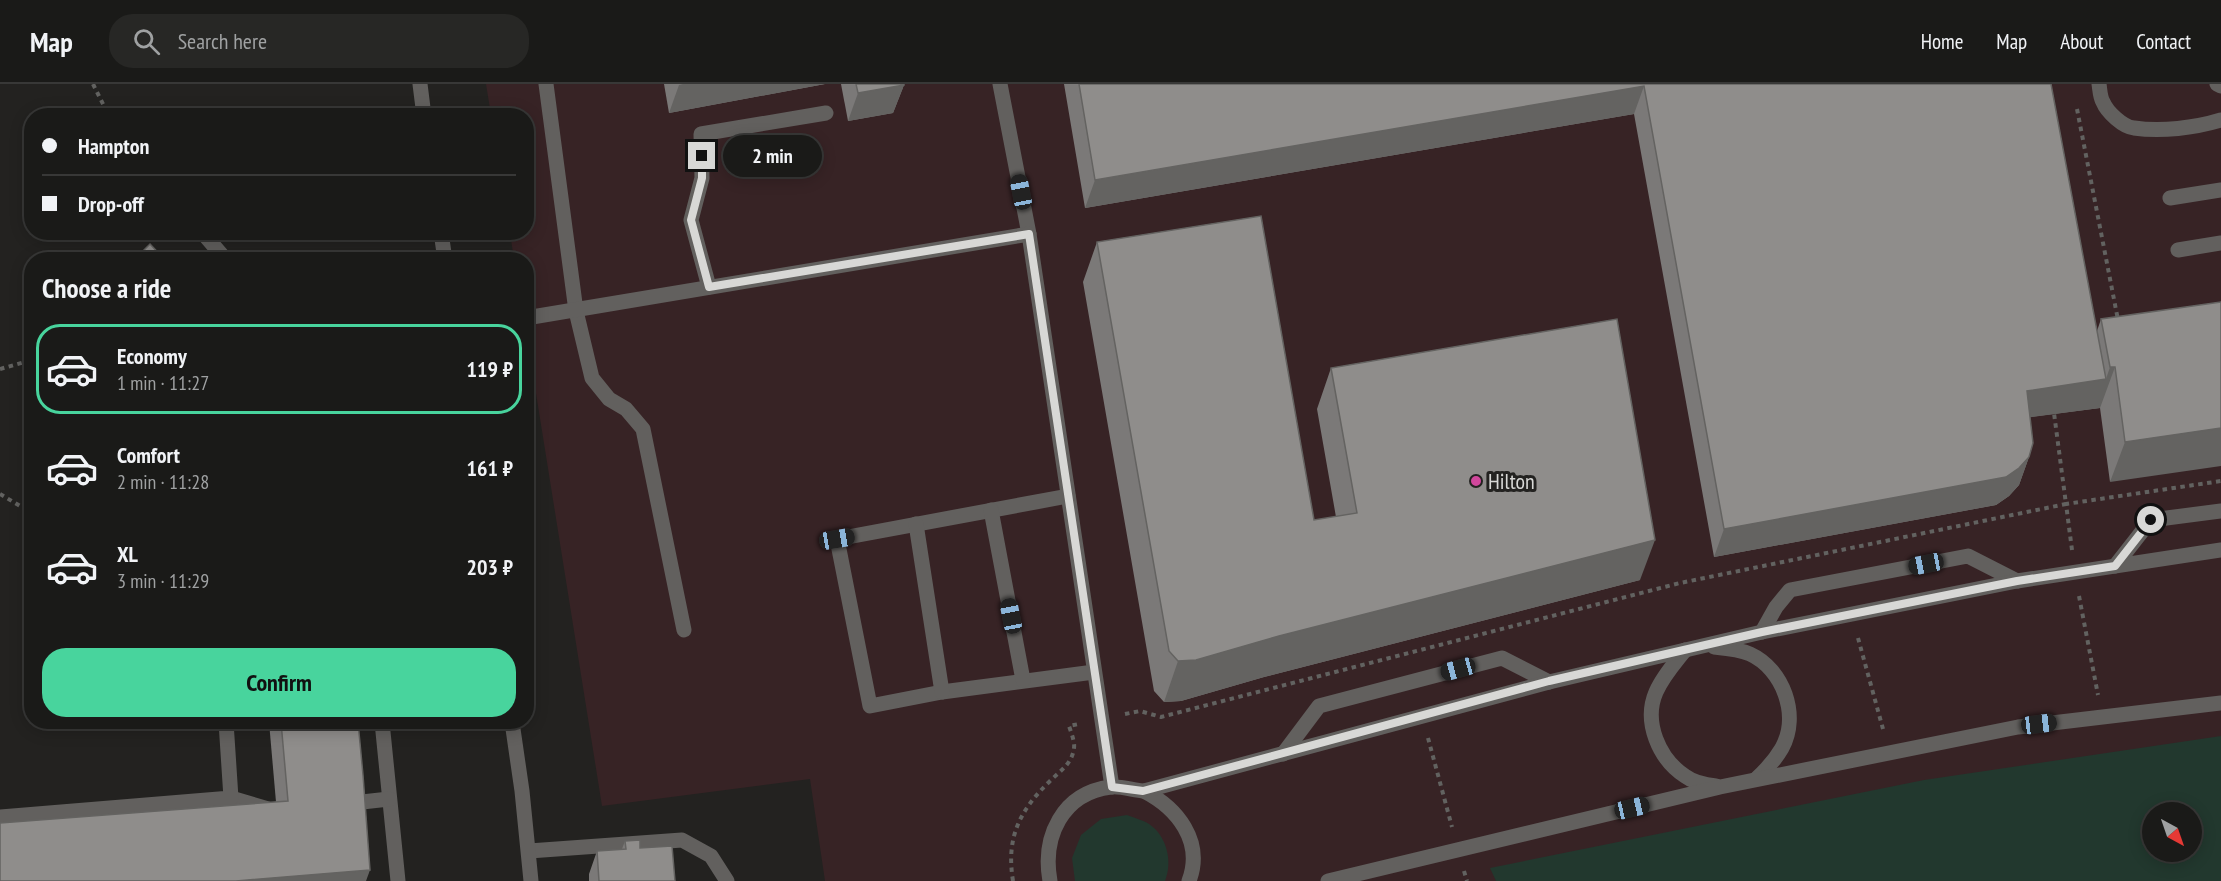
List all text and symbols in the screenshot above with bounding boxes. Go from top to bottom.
search box [109,14,529,68]
text: Map [30,23,73,60]
icon: search [130,25,163,58]
text: Search here [178,27,267,55]
text: Home [1921,28,1963,55]
text: Map [1996,28,2027,55]
text: About [2060,28,2103,55]
text: Contact [2136,28,2191,55]
text: Hampton [78,132,149,160]
callout: 2 min [723,135,822,177]
route end [688,142,715,169]
text: 2 min [752,143,793,169]
car [1009,173,1033,211]
text: Drop-off [78,190,144,218]
text: Choose a ride [42,271,171,305]
icon: car [45,342,99,396]
text: Economy [117,342,187,370]
text: 119 ₽ [466,355,513,383]
text: 1 min · 11:27 [117,370,209,396]
icon: car [45,441,99,495]
text: Comfort [117,441,180,469]
text: 161 ₽ [466,454,513,482]
place label: Hilton [1488,467,1535,495]
text: 2 min · 11:28 [117,469,209,495]
marker: Hilton [1469,474,1483,488]
route start [2137,506,2164,533]
car [818,527,856,551]
icon: car [45,540,99,594]
text: XL [117,540,138,568]
car [1907,552,1945,576]
text: 203 ₽ [466,553,513,581]
text: 3 min · 11:29 [117,568,209,594]
car [999,597,1023,635]
button: Confirm [42,648,516,717]
car [1438,656,1478,682]
car [2020,713,2058,735]
car [1612,795,1652,821]
north arrow [2142,802,2202,862]
map controls [2142,802,2202,862]

